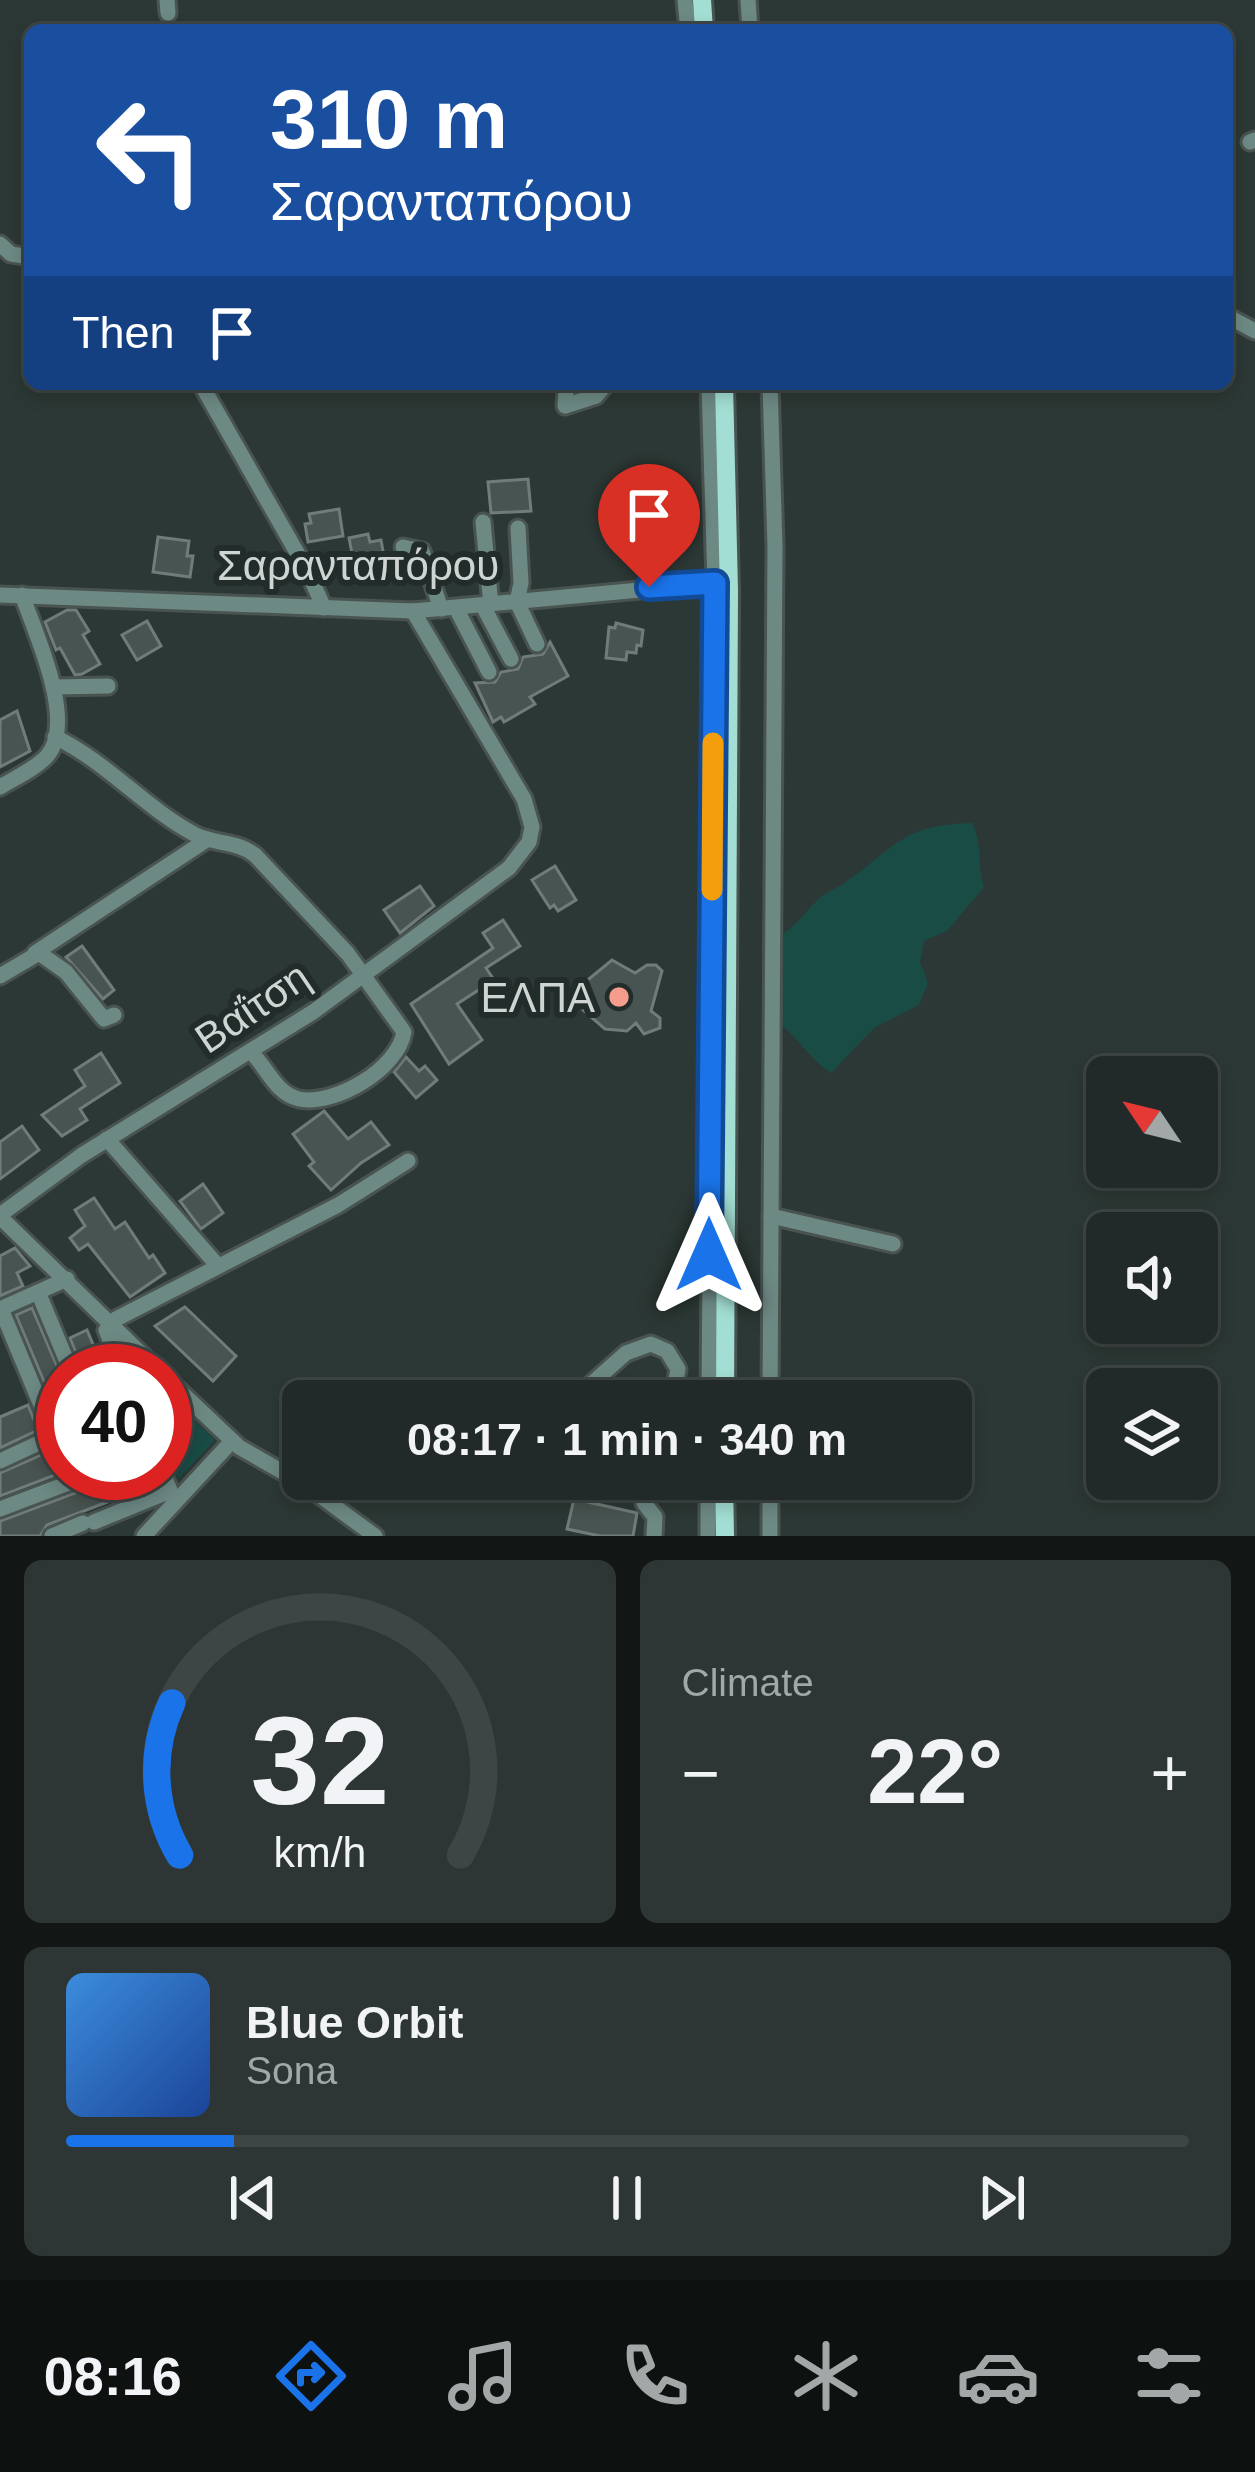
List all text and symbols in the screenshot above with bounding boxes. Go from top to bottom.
icon: left [72,72,228,228]
text: 310 m [270,72,508,166]
text: Σαρανταπόρου [270,171,633,231]
icon: arrive [199,300,265,366]
text: Then [72,307,175,358]
pin [598,464,700,587]
icon: arrive [616,482,682,548]
street label: Σαρανταπόρου [217,542,499,589]
street label: Βαΐτση [187,952,318,1062]
place label: ΕΛΠΑ [481,974,595,1021]
marker: ΕΛΠΑ [606,984,632,1010]
north arrow [1086,1056,1218,1188]
map controls [1086,1056,1218,1500]
position arrow [646,1192,772,1318]
button: sound [1086,1212,1218,1344]
speed limit sign: 40 [36,1344,192,1500]
button: layers [1086,1368,1218,1500]
text: 08:17 · 1 min · 340 m [407,1414,847,1465]
text: Climate [682,1661,814,1704]
text: 32 [250,1691,389,1830]
text: 22° [867,1722,1003,1822]
text: − [682,1736,720,1810]
text: + [1150,1736,1189,1810]
text: km/h [273,1827,366,1875]
text: Blue Orbit [246,1997,464,2048]
text: Sona [246,2049,337,2092]
icon: previous [220,2165,286,2231]
icon: pause [594,2165,660,2231]
icon: next [969,2165,1035,2231]
icon: directions [269,2334,353,2418]
icon: music [441,2334,525,2418]
icon: phone [613,2334,697,2418]
icon: climate [784,2334,868,2418]
icon: car [956,2334,1040,2418]
icon: filters [1127,2334,1211,2418]
text: 08:16 [44,2346,182,2406]

